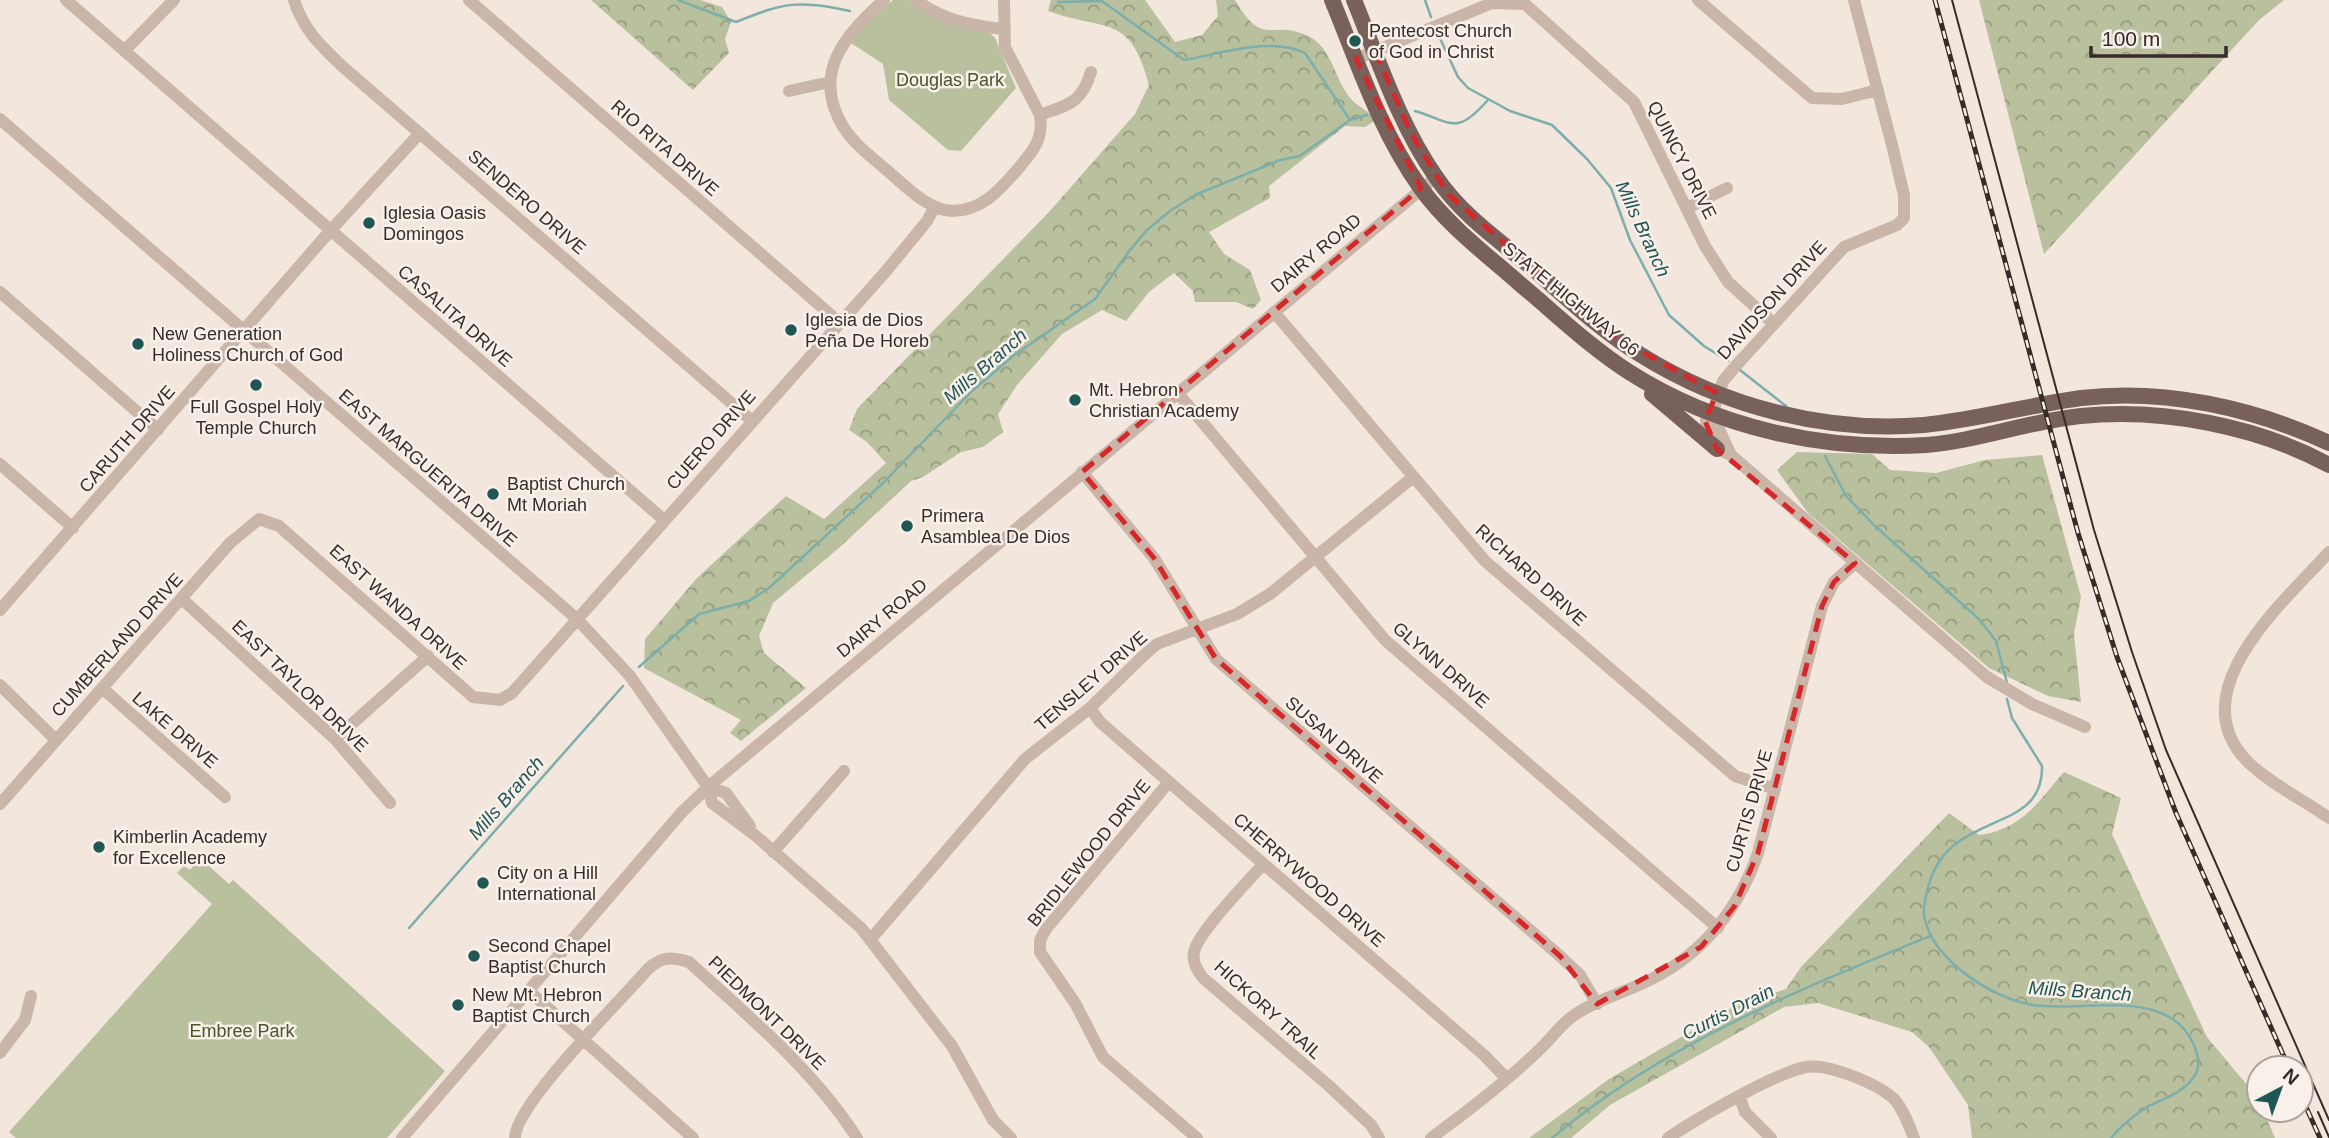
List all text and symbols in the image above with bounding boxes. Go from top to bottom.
scale bar [2091,14,2226,58]
place label: Pentecost Church of God in Christ [1369,21,1512,62]
text: 100 m [2102,27,2160,50]
marker: Pentecost Church of God in Christ [1347,33,1363,49]
park label: Douglas Park [896,70,1005,90]
street label: RIO RITA DRIVE [607,96,723,200]
street label: QUINCY DRIVE [1644,98,1720,222]
street label: SENDERO DRIVE [464,146,590,258]
water label: Mills Branch [1612,178,1674,280]
place label: Iglesia Oasis Domingos [383,203,486,244]
street label: DAIRY ROAD [1267,210,1365,296]
marker: Iglesia Oasis Domingos [361,215,377,231]
street label: DAVIDSON DRIVE [1713,237,1831,363]
street label: STATE HIGHWAY 66 [1499,238,1643,360]
street label: CASALITA DRIVE [394,261,516,371]
place label: Iglesia de Dios Peña De Horeb [805,310,929,351]
marker: Iglesia de Dios Peña De Horeb [783,322,799,338]
place label: New Generation Holiness Church of God [152,324,343,365]
water label: Mills Branch [939,324,1031,408]
marker: New Generation Holiness Church of God [130,336,146,352]
marker: Full Gospel Holy Temple Church [248,377,264,393]
place label: Mt. Hebron Christian Academy [1089,380,1239,421]
street label: CARUTH DRIVE [75,381,179,497]
street label: EAST MARGUERITA DRIVE [335,385,521,551]
street label: CUERO DRIVE [662,386,760,494]
marker: Mt. Hebron Christian Academy [1067,392,1083,408]
place label: Full Gospel Holy Temple Church [190,397,322,438]
place label: Baptist Church Mt Moriah [507,474,625,515]
marker: Baptist Church Mt Moriah [485,486,501,502]
place label: Primera Asamblea De Dios [921,506,1070,547]
marker: Primera Asamblea De Dios [899,518,915,534]
street label: RICHARD DRIVE [1472,520,1590,630]
street label: EAST WANDA DRIVE [326,540,470,674]
street label: CUMBERLAND DRIVE [47,569,187,721]
street label: DAIRY ROAD [833,575,931,661]
street label: EAST TAYLOR DRIVE [228,616,372,756]
street label: GLYNN DRIVE [1389,618,1493,712]
street label: TENSLEY DRIVE [1031,627,1151,735]
street label: LAKE DRIVE [128,688,222,772]
street label: SUSAN DRIVE [1281,692,1387,788]
street label: CURTIS DRIVE [1722,747,1776,875]
water label: Mills Branch [464,752,548,844]
street label: BRIDLEWOOD DRIVE [1024,776,1154,930]
street label: CHERRYWOOD DRIVE [1229,809,1389,951]
place label: Kimberlin Academy for Excellence [113,827,267,868]
marker: Kimberlin Academy for Excellence [91,839,107,855]
place label: City on a Hill International [497,863,598,904]
marker: City on a Hill International [475,875,491,891]
place label: Second Chapel Baptist Church [488,936,611,977]
marker: Second Chapel Baptist Church [466,948,482,964]
street label: PIEDMONT DRIVE [704,952,830,1074]
street label: HICKORY TRAIL [1210,957,1326,1063]
water label: Mills Branch [2028,977,2132,1005]
water label: Curtis Drain [1679,980,1777,1044]
place label: New Mt. Hebron Baptist Church [472,985,602,1026]
marker: New Mt. Hebron Baptist Church [450,997,466,1013]
park label: Embree Park [189,1021,296,1041]
north arrow [2245,1054,2315,1124]
text: N [2279,1064,2303,1089]

